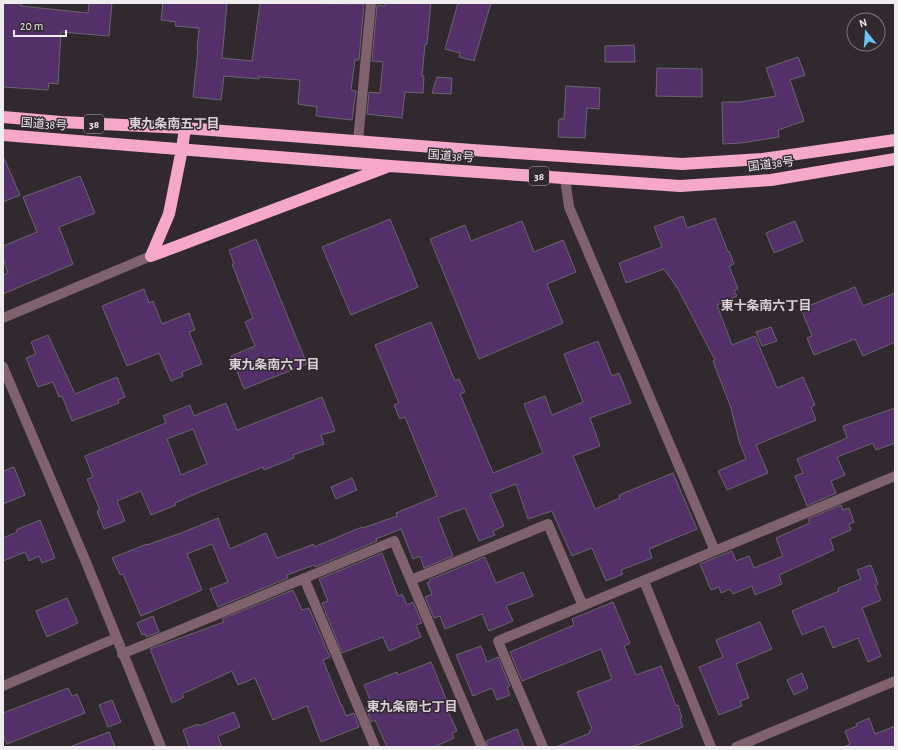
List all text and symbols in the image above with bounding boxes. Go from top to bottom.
scale bar [14,12,66,38]
north arrow [846,12,886,52]
text: N [858,17,868,29]
text: 20 m [20,20,43,32]
street label: 国道38号 [20,115,68,132]
road number: 38 [84,115,104,133]
district label: 東九条南五丁目 [128,116,220,131]
street label: 国道38号 [427,147,475,164]
street label: 国道38号 [747,154,795,173]
road number: 38 [529,167,549,185]
district label: 東十条南六丁目 [720,298,812,313]
district label: 東九条南六丁目 [228,357,320,372]
district label: 東九条南七丁目 [366,699,458,714]

